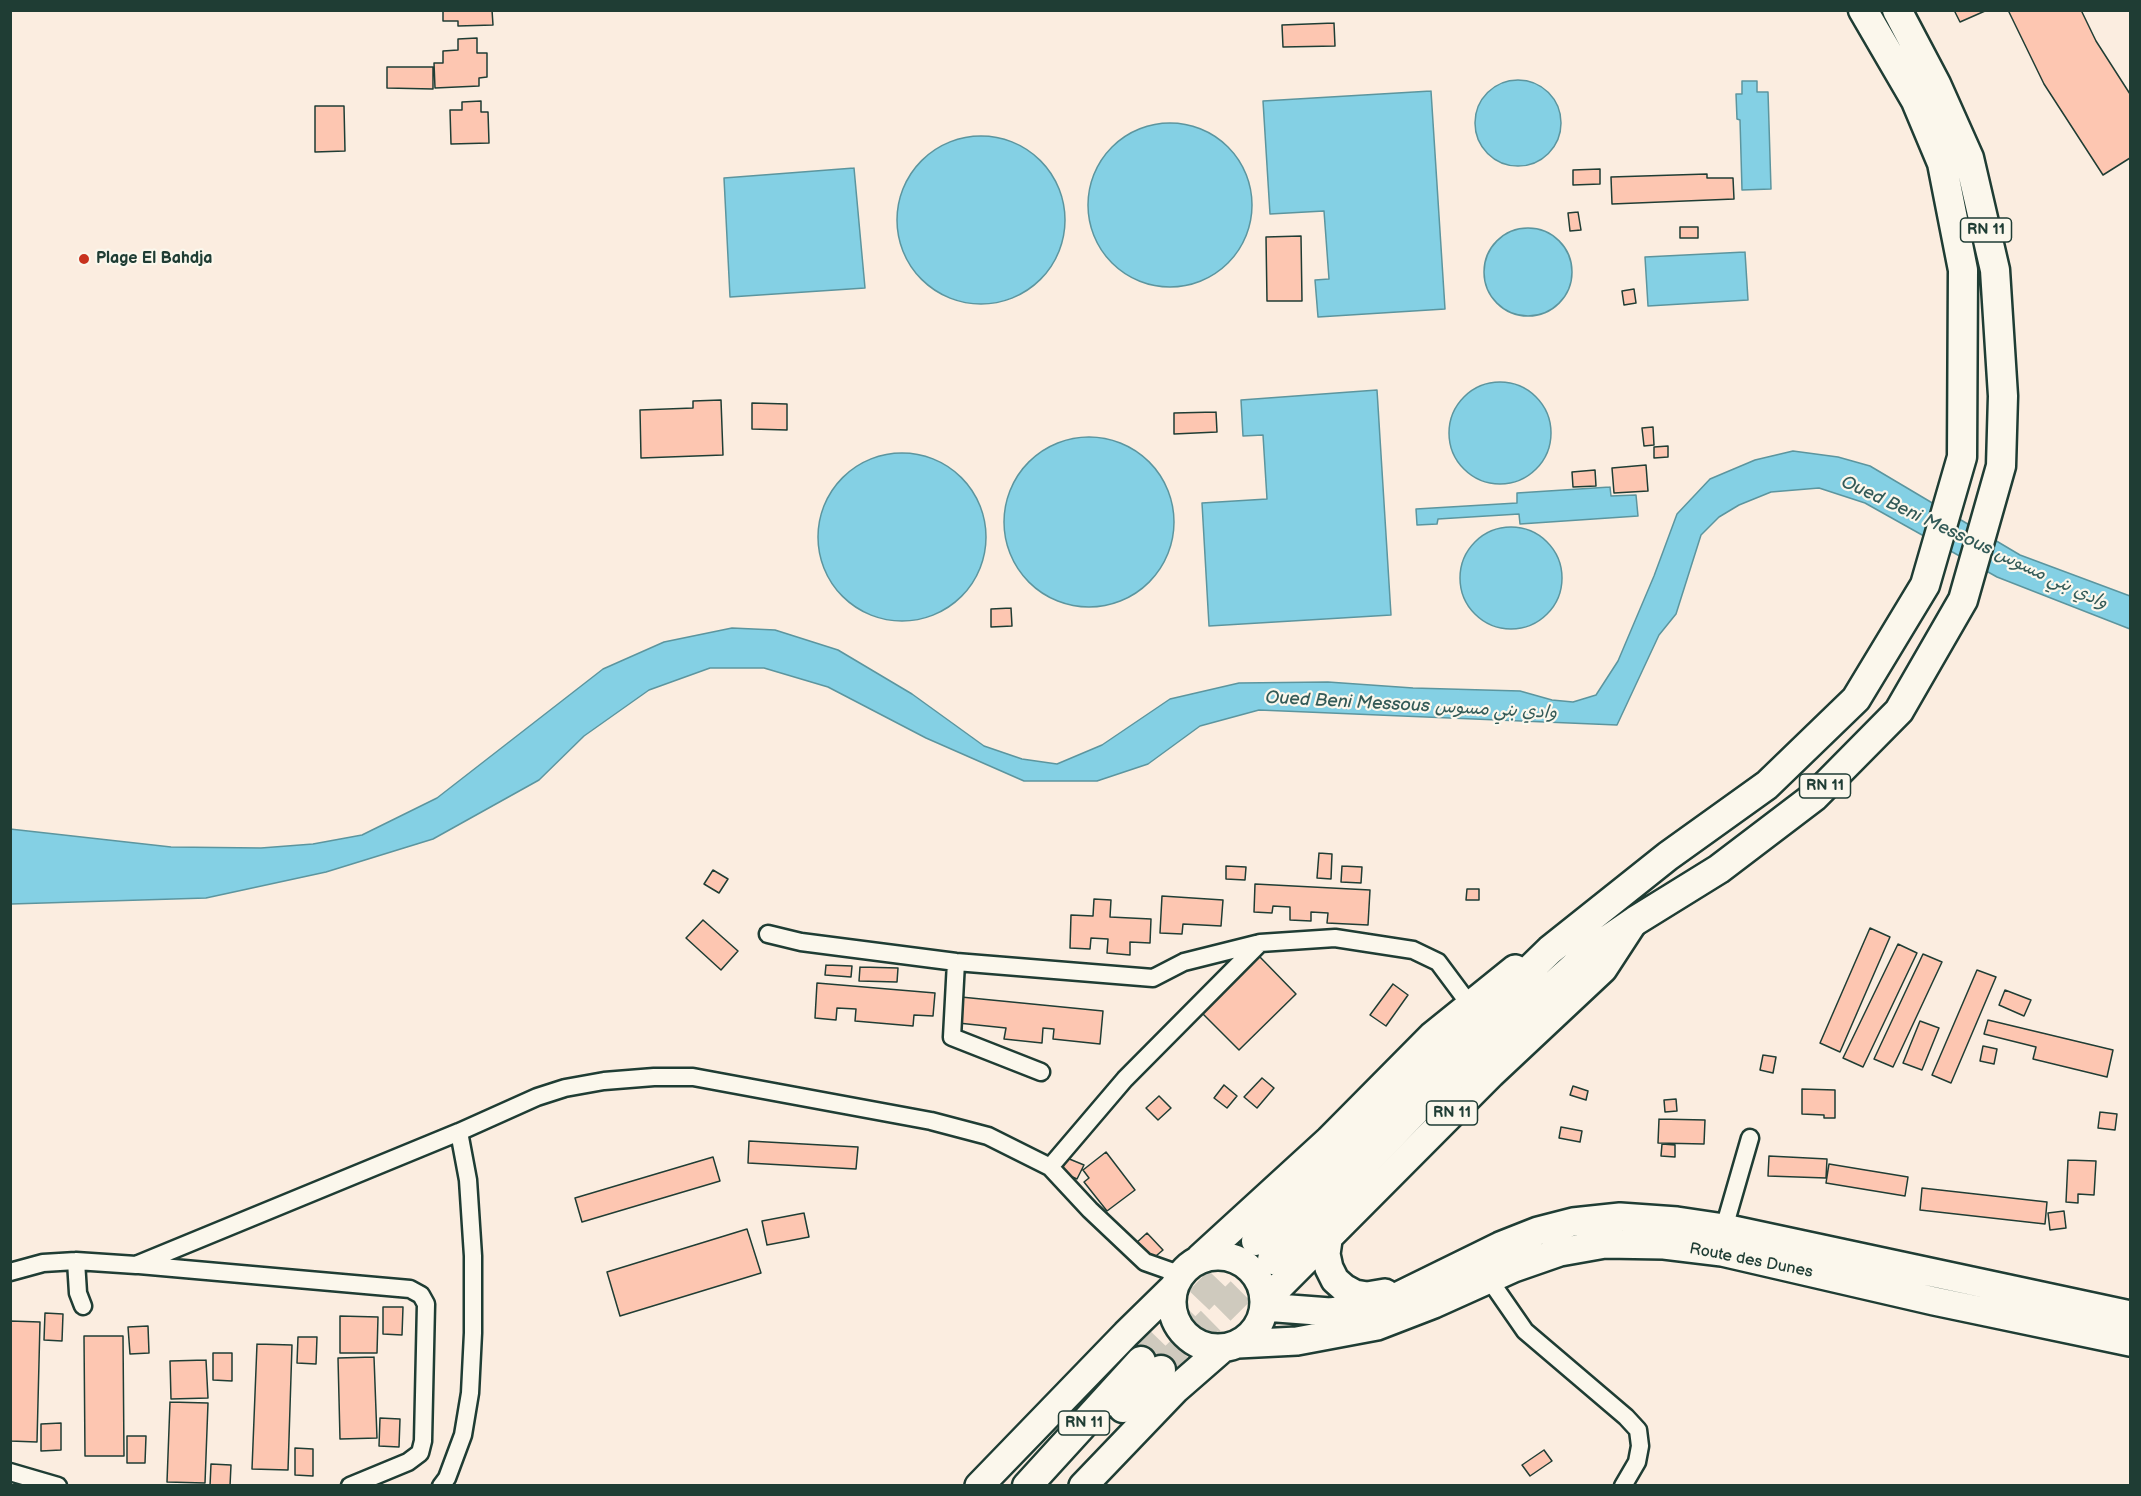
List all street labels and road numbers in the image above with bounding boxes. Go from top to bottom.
road number: RN 11 [1960,218,2012,242]
road number: RN 11 [1800,774,1850,798]
road number: RN 11 [1426,1101,1478,1125]
street label: Route des Dunes [1688,1240,1814,1282]
road number: RN 11 [1058,1411,1110,1435]

